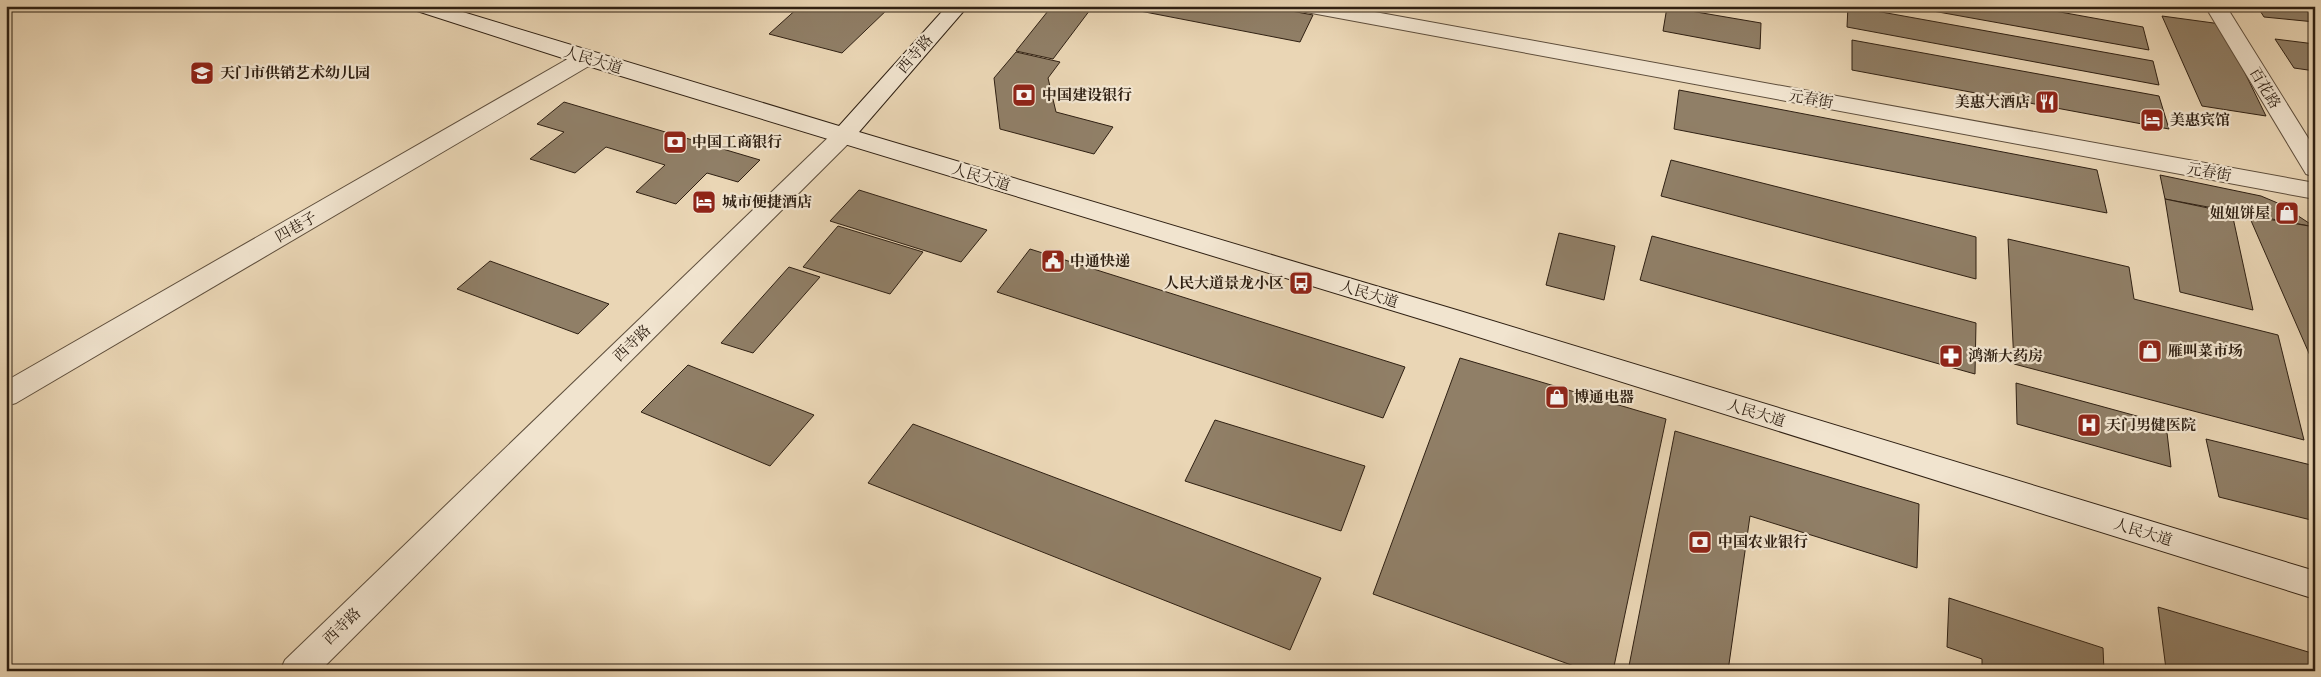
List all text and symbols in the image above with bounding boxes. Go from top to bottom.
street label: 西寺路 [893,31,939,79]
street label: 人民大道 [561,43,624,80]
school or university icon: 天门市供销艺术幼儿园 [189,60,215,86]
place label: 天门市供销艺术幼儿园 [220,64,370,85]
street label: 百花路 [2243,64,2284,113]
bank icon: 中国建设银行 [1011,82,1037,108]
place label: 中国建设银行 [1042,86,1132,107]
street label: 元春街 [1787,86,1835,115]
restaurant icon: 美惠大酒店 [2034,89,2060,115]
place label: 美惠大酒店 [1955,93,2030,114]
hotel icon: 美惠宾馆 [2139,107,2165,133]
place label: 美惠宾馆 [2170,111,2230,132]
bank icon: 中国工商银行 [662,129,688,155]
place label: 中国工商银行 [692,133,782,154]
street label: 元春街 [2185,159,2233,188]
street label: 人民大道 [949,160,1012,197]
hotel icon: 城市便捷酒店 [691,189,717,215]
place label: 城市便捷酒店 [722,193,812,214]
shop icon: 妞妞饼屋 [2274,200,2300,226]
place label: 妞妞饼屋 [2210,204,2270,225]
street label: 四巷子 [272,208,321,249]
public building icon: 中通快递 [1040,248,1066,274]
place label: 中通快递 [1070,252,1130,273]
bus stop icon: 人民大道景龙小区 [1288,270,1314,296]
place label: 人民大道景龙小区 [1164,274,1284,295]
street label: 人民大道 [1337,277,1400,314]
street label: 西寺路 [610,321,657,367]
shop icon: 雁叫菜市场 [2137,338,2163,364]
place label: 雁叫菜市场 [2168,342,2243,363]
pharmacy icon: 鸿渐大药房 [1938,343,1964,369]
place label: 鸿渐大药房 [1968,347,2043,368]
shop icon: 博通电器 [1544,384,1570,410]
place label: 博通电器 [1574,388,1634,409]
street label: 人民大道 [1724,396,1787,433]
hospital icon: 天门男健医院 [2076,412,2102,438]
place label: 天门男健医院 [2106,416,2196,437]
street label: 人民大道 [2111,515,2174,552]
bank icon: 中国农业银行 [1687,529,1713,555]
place label: 中国农业银行 [1718,533,1808,554]
street label: 西寺路 [320,604,367,650]

